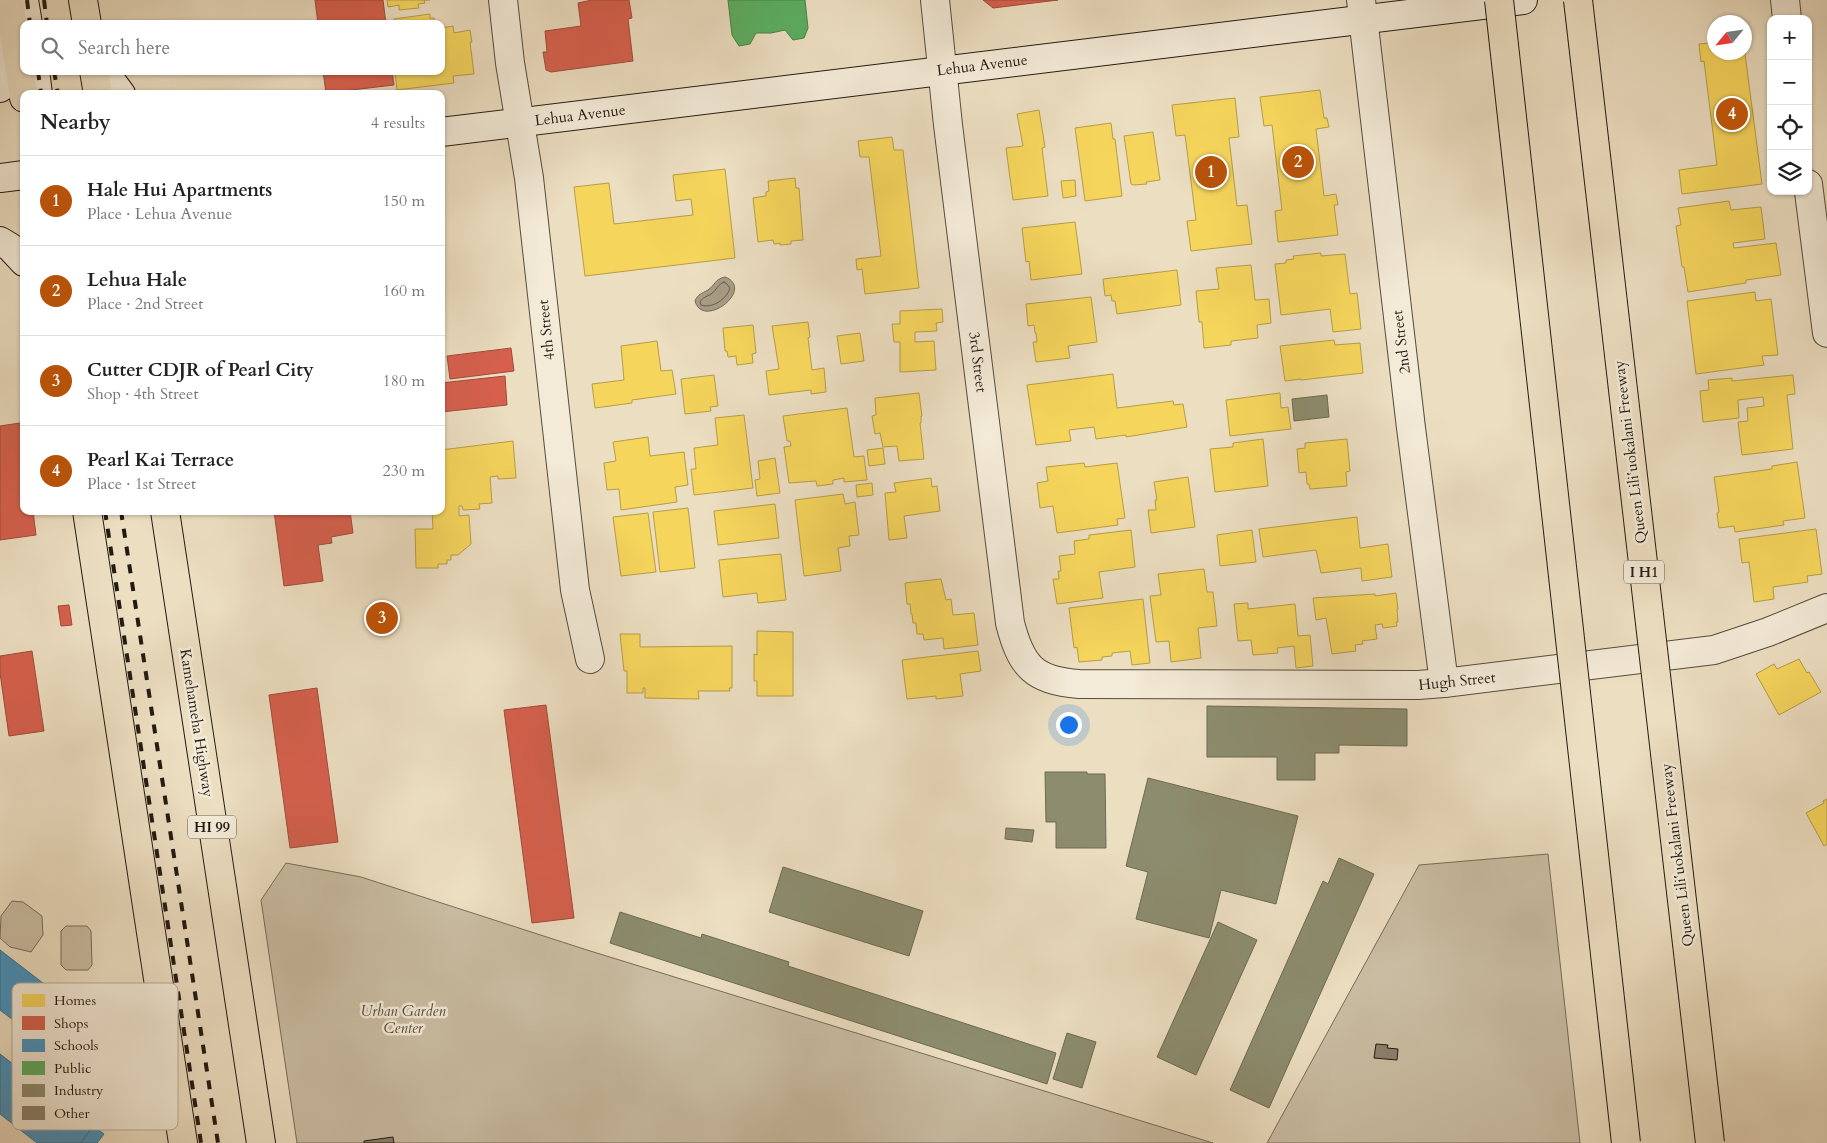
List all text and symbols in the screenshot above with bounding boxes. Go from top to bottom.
north arrow [1707,15,1752,60]
map controls [1767,15,1812,195]
button: + [1767,15,1812,60]
search box [20,20,445,75]
icon: search [38,34,66,62]
text: Search here [78,35,170,61]
street label: Lehua Avenue [935,49,1029,81]
button: − [1767,60,1812,105]
pin: 4 [1716,95,1748,133]
street label: Lehua Avenue [533,99,627,131]
button: locate [1767,105,1812,150]
text: Nearby [40,108,111,137]
text: 4 results [371,112,425,134]
pin: 2 [1282,143,1314,181]
button: layers [1767,150,1812,195]
pin: 1 [1195,153,1227,191]
text: Hale Hui Apartments [87,177,272,203]
text: 1 [52,190,60,212]
text: 150 m [383,190,425,212]
text: Place · Lehua Avenue [87,203,232,225]
text: Lehua Hale [87,267,187,293]
text: 2 [52,280,60,302]
text: 160 m [383,280,425,302]
text: Place · 2nd Street [87,293,203,315]
street label: 4th Street [533,298,559,361]
street label: 2nd Street [1387,309,1415,375]
street label: 3rd Street [964,330,992,394]
text: Cutter CDJR of Pearl City [87,357,314,383]
street label: Queen Liliʻuokalani Freeway [1609,359,1651,545]
text: 3 [52,370,60,392]
text: 180 m [383,370,425,392]
text: Shop · 4th Street [87,383,198,405]
text: Pearl Kai Terrace [87,447,234,473]
text: 4 [52,460,60,482]
text: 230 m [383,460,425,482]
text: Place · 1st Street [87,473,196,495]
road number: I H1 [1624,560,1664,584]
pin: 3 [366,599,398,637]
street label: Kamehameha Highway [175,647,219,799]
street label: Hugh Street [1417,667,1497,695]
your location [1056,712,1082,738]
street label: Queen Liliʻuokalani Freeway [1656,762,1698,948]
road number: HI 99 [188,816,236,839]
legend [12,983,178,1130]
text: Homes [54,991,96,1010]
park label: Urban Garden Center [360,1001,446,1038]
text: Shops [54,1014,89,1033]
text: Schools [54,1036,99,1055]
text: Public [54,1059,91,1078]
text: Industry [54,1081,104,1100]
text: Other [54,1104,91,1123]

